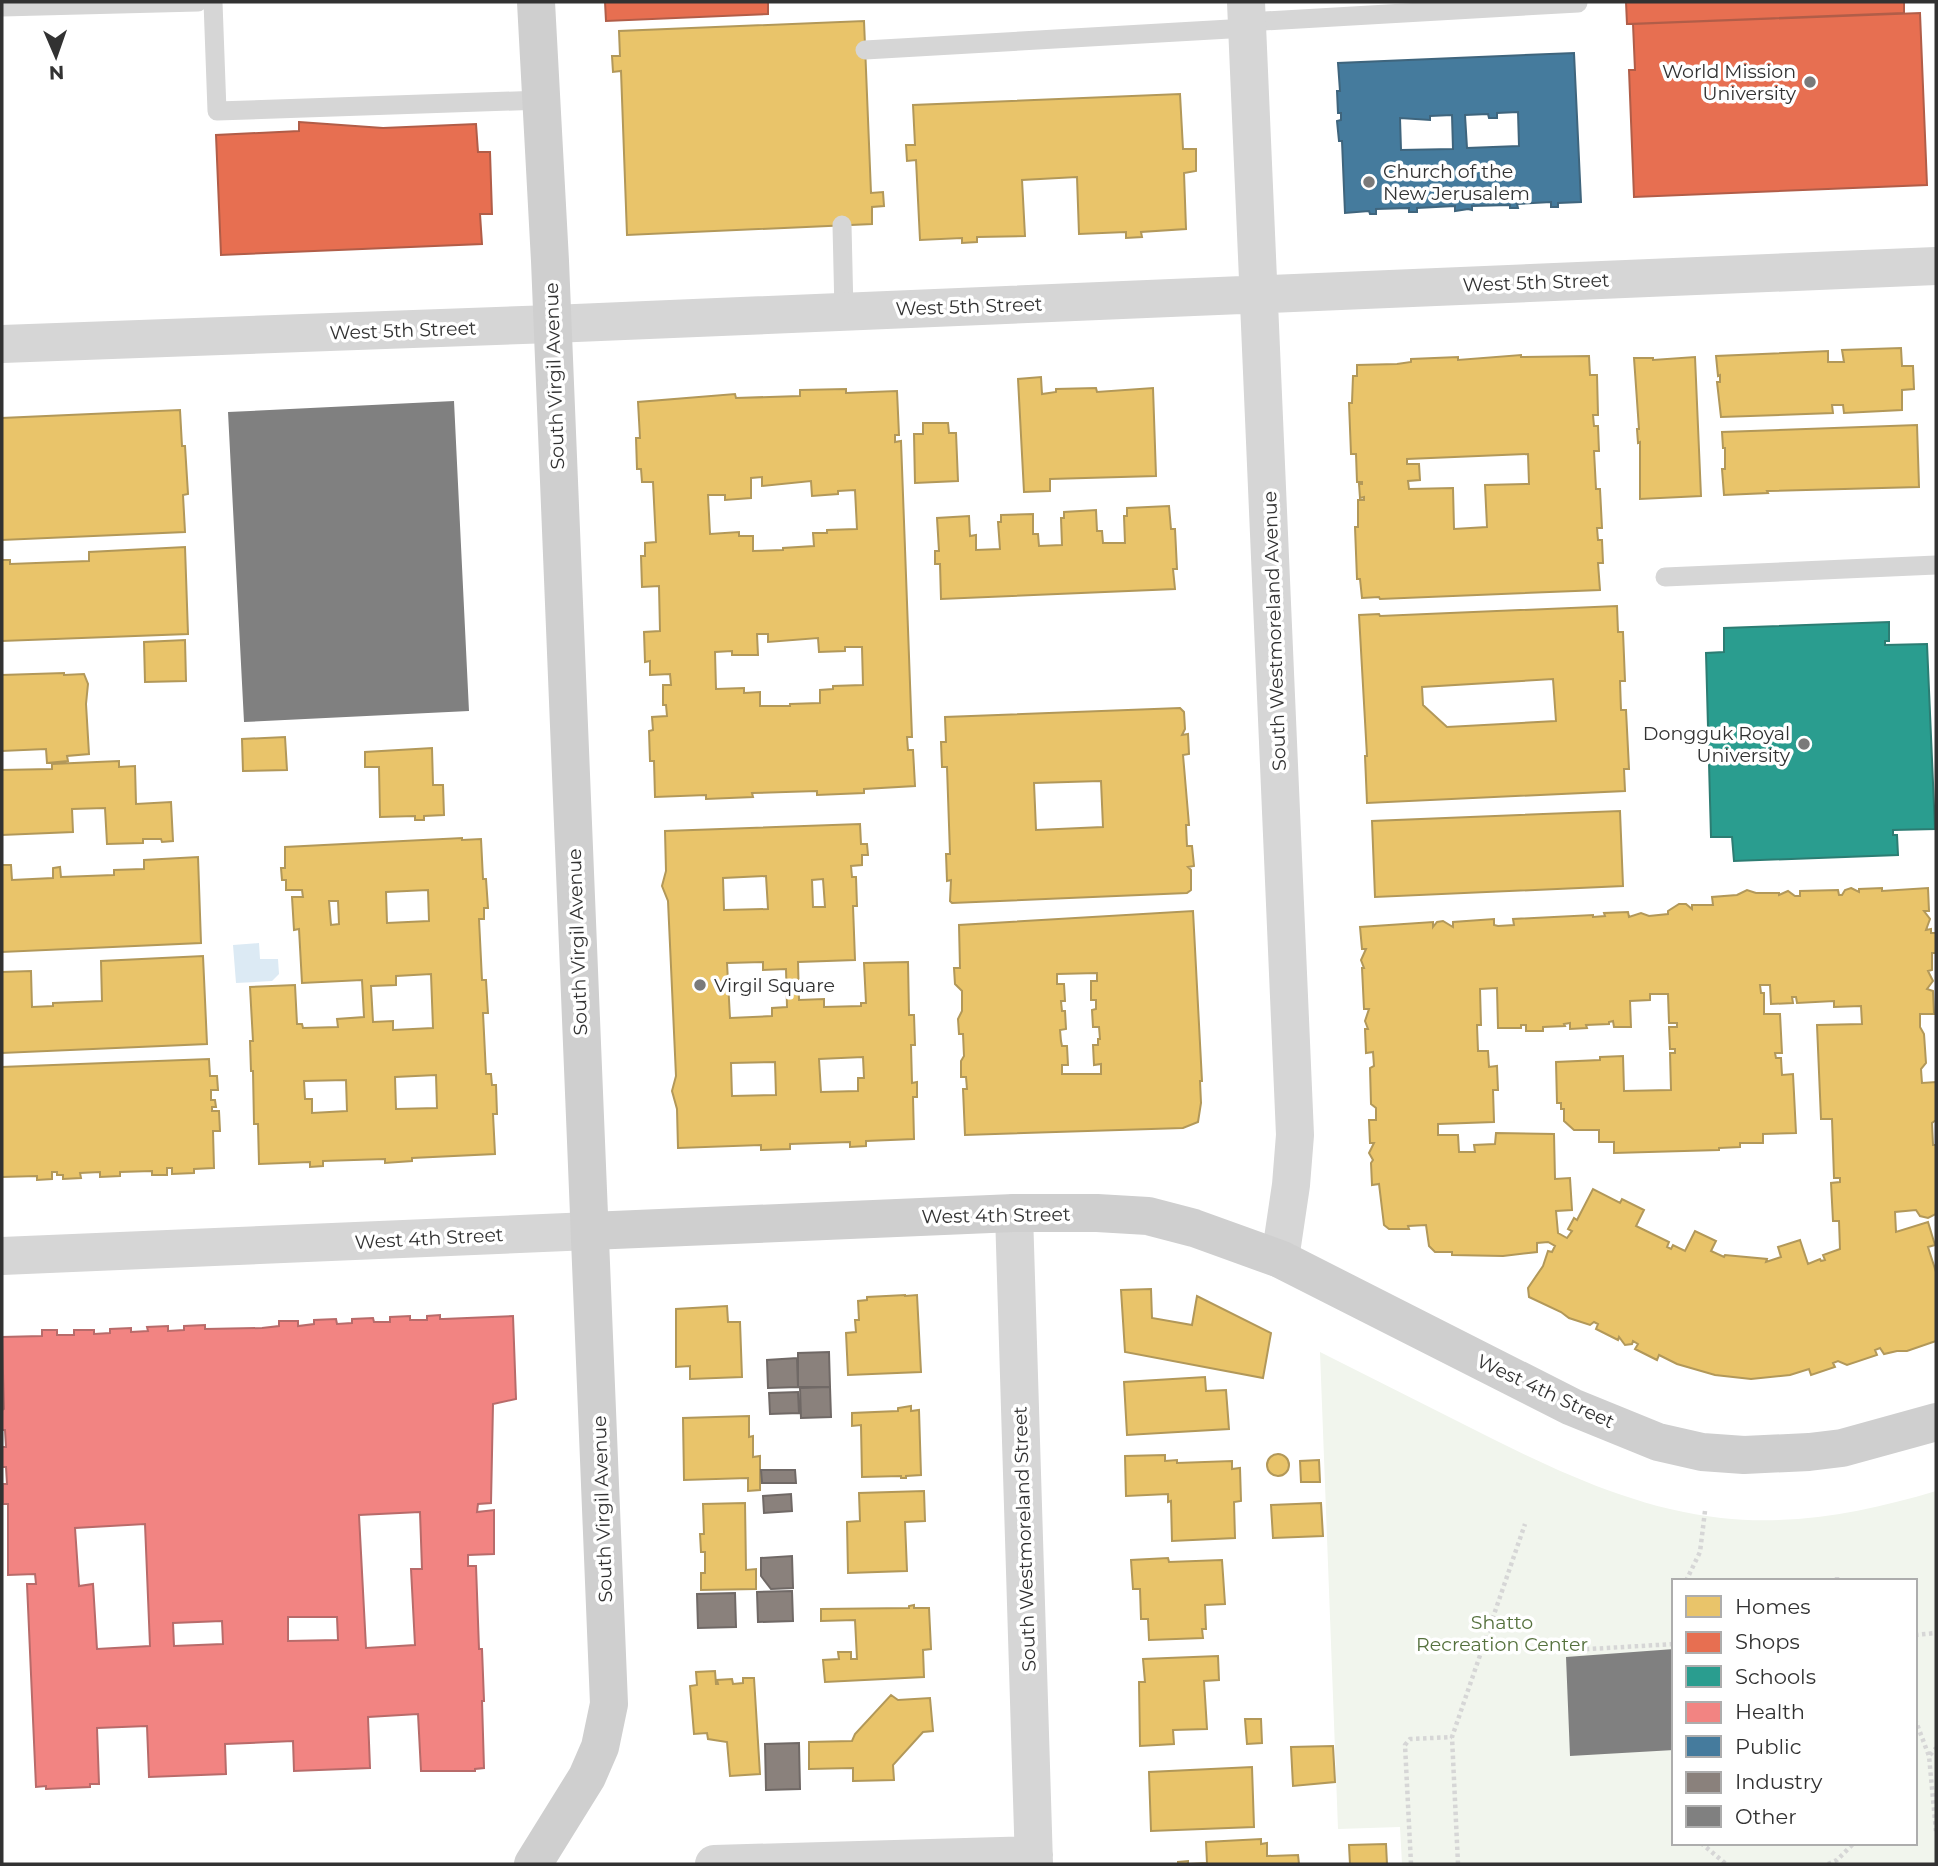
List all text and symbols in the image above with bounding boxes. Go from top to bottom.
north arrow [21,21,91,91]
place label: World Mission University [1662,60,1797,105]
text: N [48,61,65,84]
marker: World Mission University [1802,74,1818,90]
place label: Church of the New Jerusalem [1383,160,1530,205]
marker: Church of the New Jerusalem [1361,174,1377,190]
street label: West 5th Street [1462,268,1610,297]
street label: South Virgil Avenue [540,282,569,470]
street label: West 5th Street [895,292,1043,321]
street label: West 5th Street [329,316,477,345]
street label: South Westmoreland Avenue [1258,491,1291,771]
place label: Dongguk Royal University [1643,722,1791,767]
marker: Dongguk Royal University [1796,736,1812,752]
street label: South Virgil Avenue [563,848,592,1036]
place label: Virgil Square [714,974,835,997]
marker: Virgil Square [692,977,708,993]
street label: West 4th Street [921,1203,1071,1228]
street label: West 4th Street [354,1223,504,1254]
street label: West 4th Street [1473,1350,1618,1433]
street label: South Westmoreland Street [1008,1405,1041,1672]
street label: South Virgil Avenue [588,1415,617,1603]
legend [1672,1579,1917,1845]
text: Homes [1735,1594,1810,1619]
park label: Shatto Recreation Center [1416,1611,1588,1656]
text: Shops [1735,1629,1800,1654]
text: Schools [1735,1664,1816,1689]
text: Health [1735,1699,1805,1724]
text: Public [1735,1734,1802,1759]
text: Industry [1735,1769,1823,1794]
text: Other [1735,1804,1797,1829]

